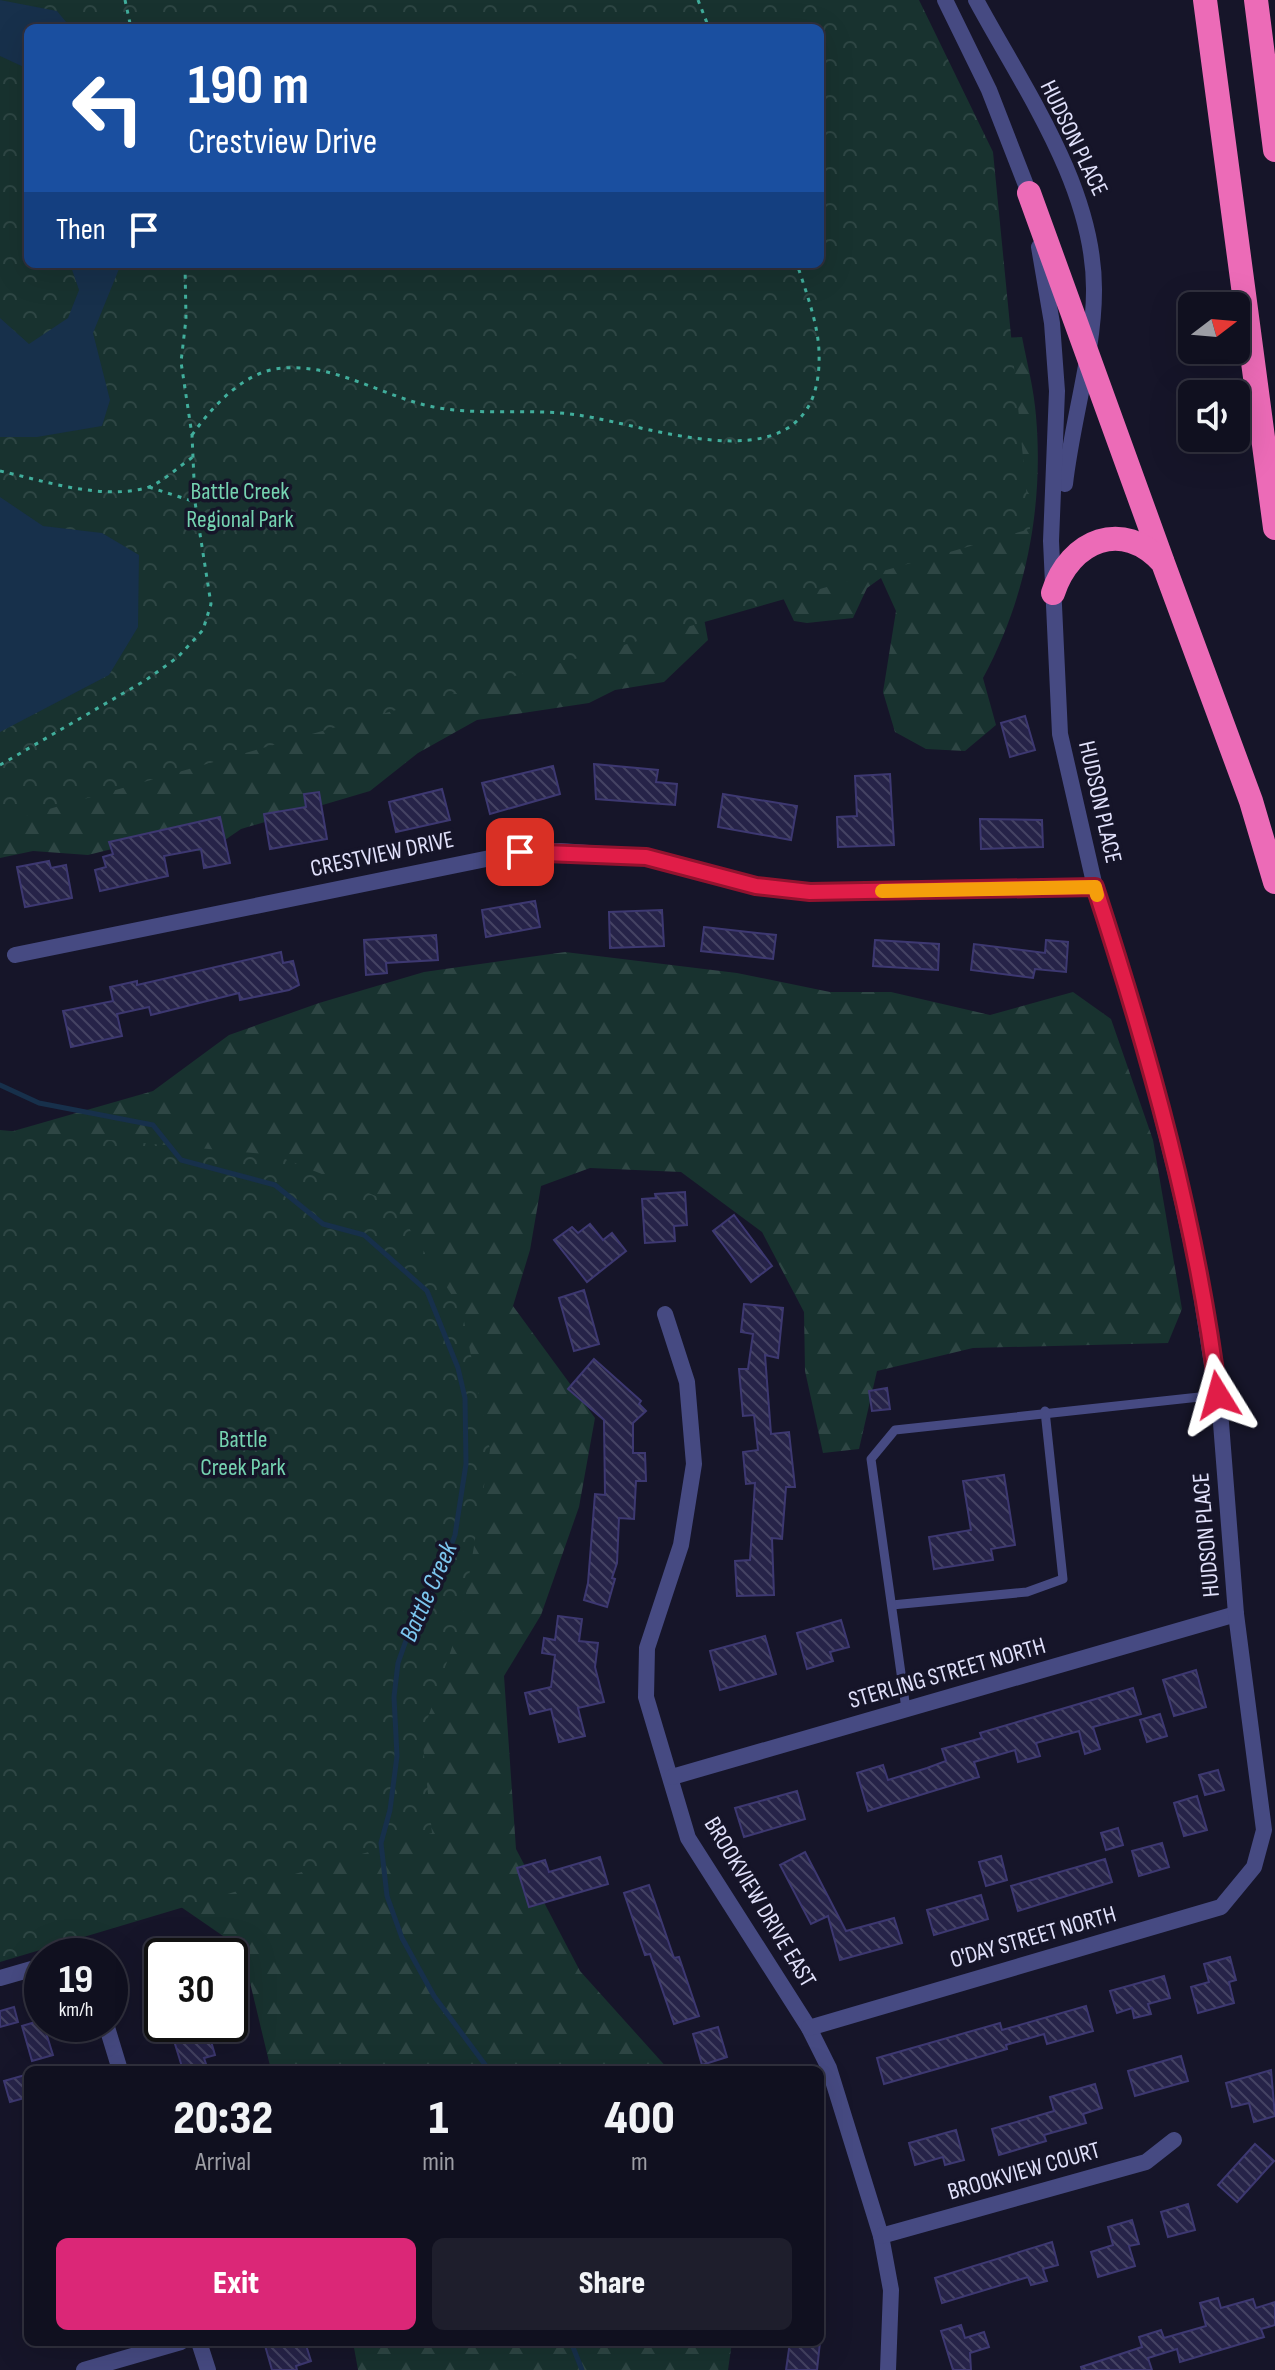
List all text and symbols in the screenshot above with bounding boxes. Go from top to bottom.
text: 190 m [188,53,309,120]
icon: left [56,56,160,160]
street label: HUDSON PLACE [1034,76,1114,200]
text: Crestview Drive [188,121,377,164]
icon: arrive [122,208,166,252]
text: Then [56,212,106,248]
north arrow [1178,292,1250,364]
map controls [1178,292,1250,452]
button: sound [1178,380,1250,452]
park label: Battle Creek Regional Park [186,477,294,534]
street label: HUDSON PLACE [1072,738,1128,866]
pin [486,818,554,886]
street label: CRESTVIEW DRIVE [308,825,456,883]
icon: arrive [498,830,542,874]
position arrow [1176,1353,1260,1437]
park label: Battle Creek Park [200,1425,286,1482]
street label: HUDSON PLACE [1186,1472,1226,1598]
water label: Battle Creek [393,1536,465,1647]
street label: STERLING STREET NORTH [845,1631,1049,1715]
street label: BROOKVIEW DRIVE EAST [698,1812,822,1993]
street label: O'DAY STREET NORTH [947,1899,1119,1975]
speed limit sign: 30 [144,1938,248,2042]
text: 19 [59,1956,93,2004]
text: km/h [59,1998,93,2022]
text: 20:32 [173,2090,273,2147]
text: 1 [429,2090,448,2147]
text: 400 [604,2090,675,2147]
street label: BROOKVIEW COURT [944,2135,1104,2207]
text: Arrival [195,2147,251,2178]
text: min [422,2147,455,2178]
text: m [631,2147,648,2178]
button: Exit [56,2238,416,2330]
button: Share [432,2238,792,2330]

